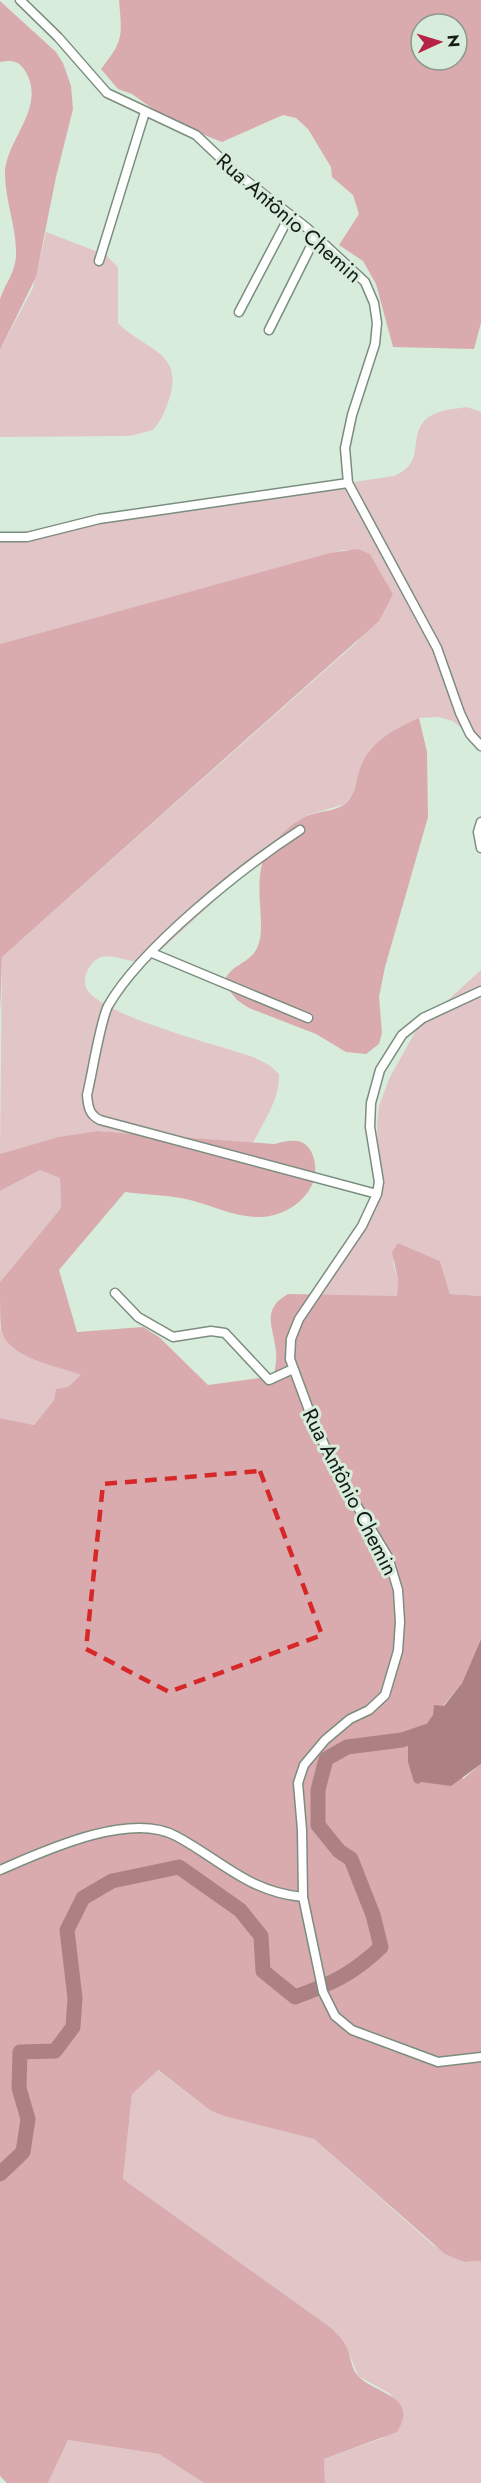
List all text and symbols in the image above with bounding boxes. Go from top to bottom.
north arrow [409,12,469,72]
text: N [442,34,465,48]
street label: Rua Antônio Chemin [210,146,368,290]
street label: Rua Antônio Chemin [295,1403,405,1581]

